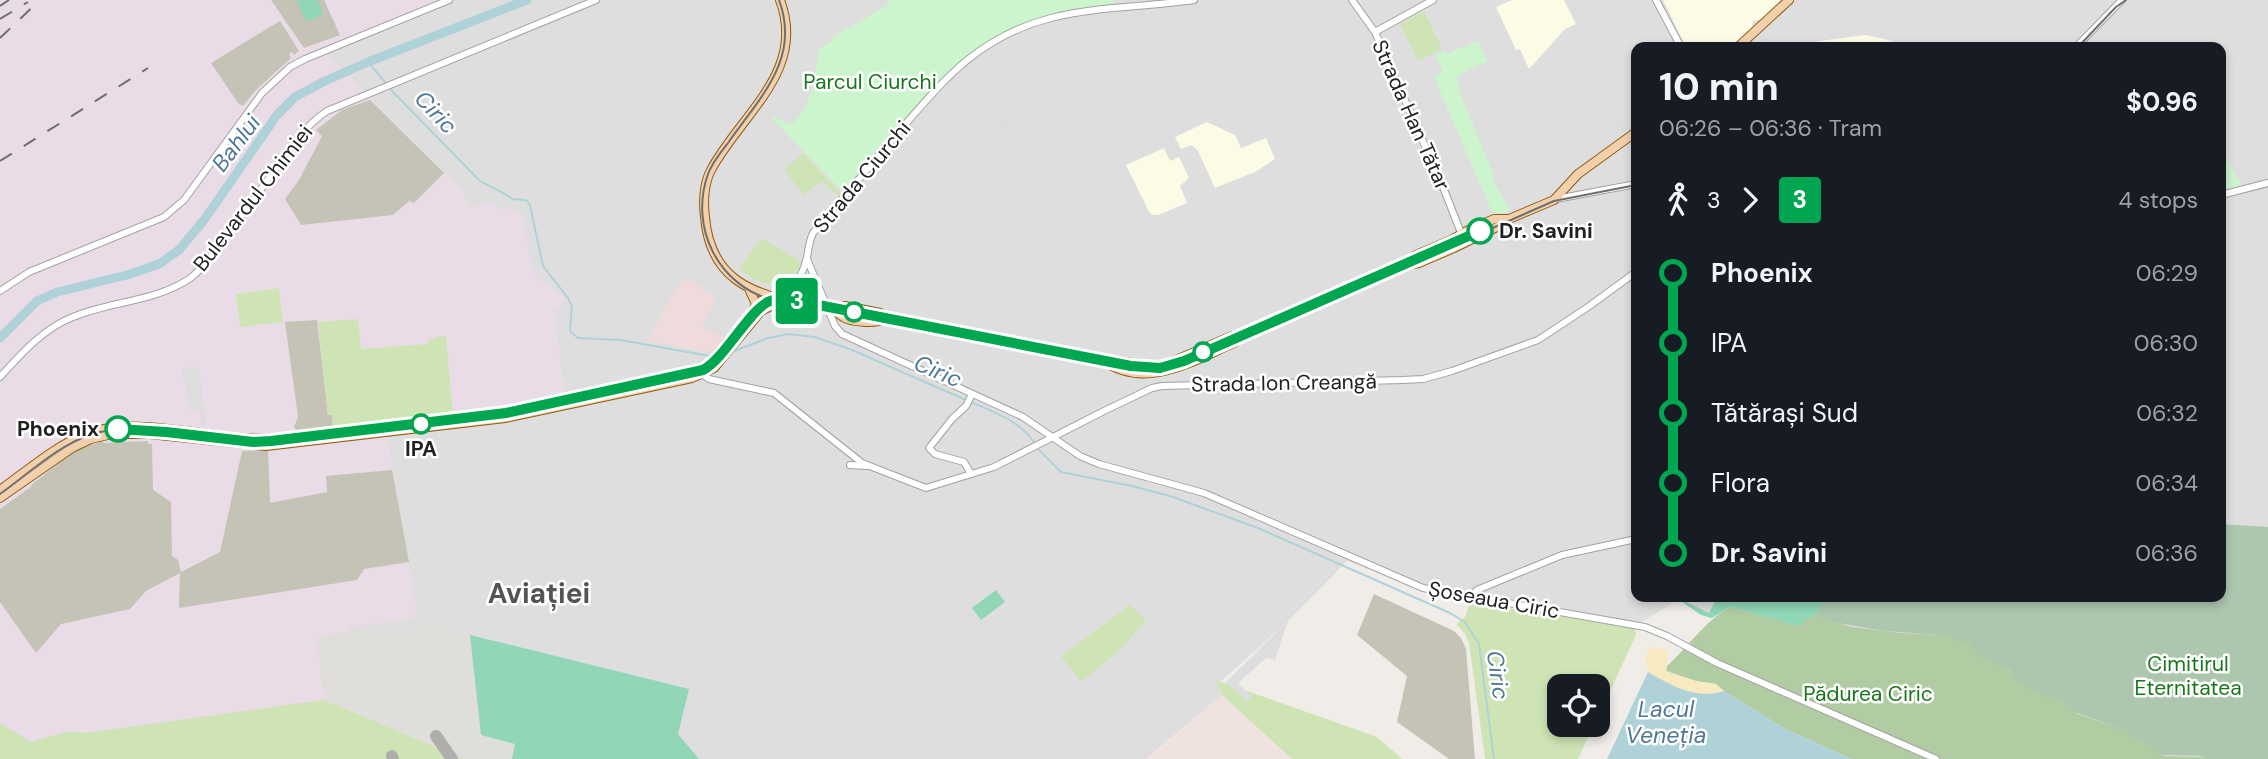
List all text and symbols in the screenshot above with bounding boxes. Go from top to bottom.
street label: Strada Han Tătar [1365,35,1457,195]
text: 10 min [1659,62,1779,112]
park label: Parcul Ciurchi [803,68,937,96]
water label: Ciric [408,84,464,140]
text: $0.96 [2126,85,2198,119]
water label: Bahlui [205,108,267,177]
text: 06:26 – 06:36 · Tram [1659,113,1882,143]
street label: Strada Ciurchi [807,115,917,239]
street label: Bulevardul Chimiei [187,119,319,277]
icon: walk [1659,181,1697,219]
icon: forward [1731,181,1769,219]
text: 3 [1793,184,1807,215]
text: 3 [1707,185,1721,215]
text: 4 stops [2119,185,2198,215]
place label: Dr. Savini [1499,217,1593,245]
marker: Dr. Savini [1467,218,1493,244]
text: Phoenix [1711,256,1813,290]
text: 06:29 [2136,258,2198,288]
line badge: 3 [774,278,820,324]
text: 3 [790,285,804,316]
unlabelled marker [844,302,864,322]
text: IPA [1711,326,1747,360]
text: 06:30 [2134,328,2198,358]
unlabelled marker [1193,342,1213,362]
water label: Ciric [909,348,967,394]
street label: Strada Ion Creangă [1191,367,1377,399]
text: Tătărași Sud [1711,396,1858,430]
text: 06:32 [2136,398,2198,428]
marker: IPA [411,414,431,434]
place label: Phoenix [17,415,99,443]
marker: Phoenix [105,416,131,442]
place label: IPA [405,435,437,463]
text: Flora [1711,466,1770,500]
text: 06:34 [2136,468,2198,498]
text: Dr. Savini [1711,536,1827,570]
text: 06:36 [2135,538,2198,568]
district label: Aviației [488,575,590,612]
street label: Șoseaua Ciric [1426,575,1562,625]
water label: Ciric [1480,648,1516,702]
park label: Cimitirul Eternitatea [2134,650,2242,702]
map controls [1547,674,1610,737]
button: locate [1547,674,1610,737]
park label: Pădurea Ciric [1803,680,1933,708]
water label: Lacul Veneția [1626,694,1706,750]

